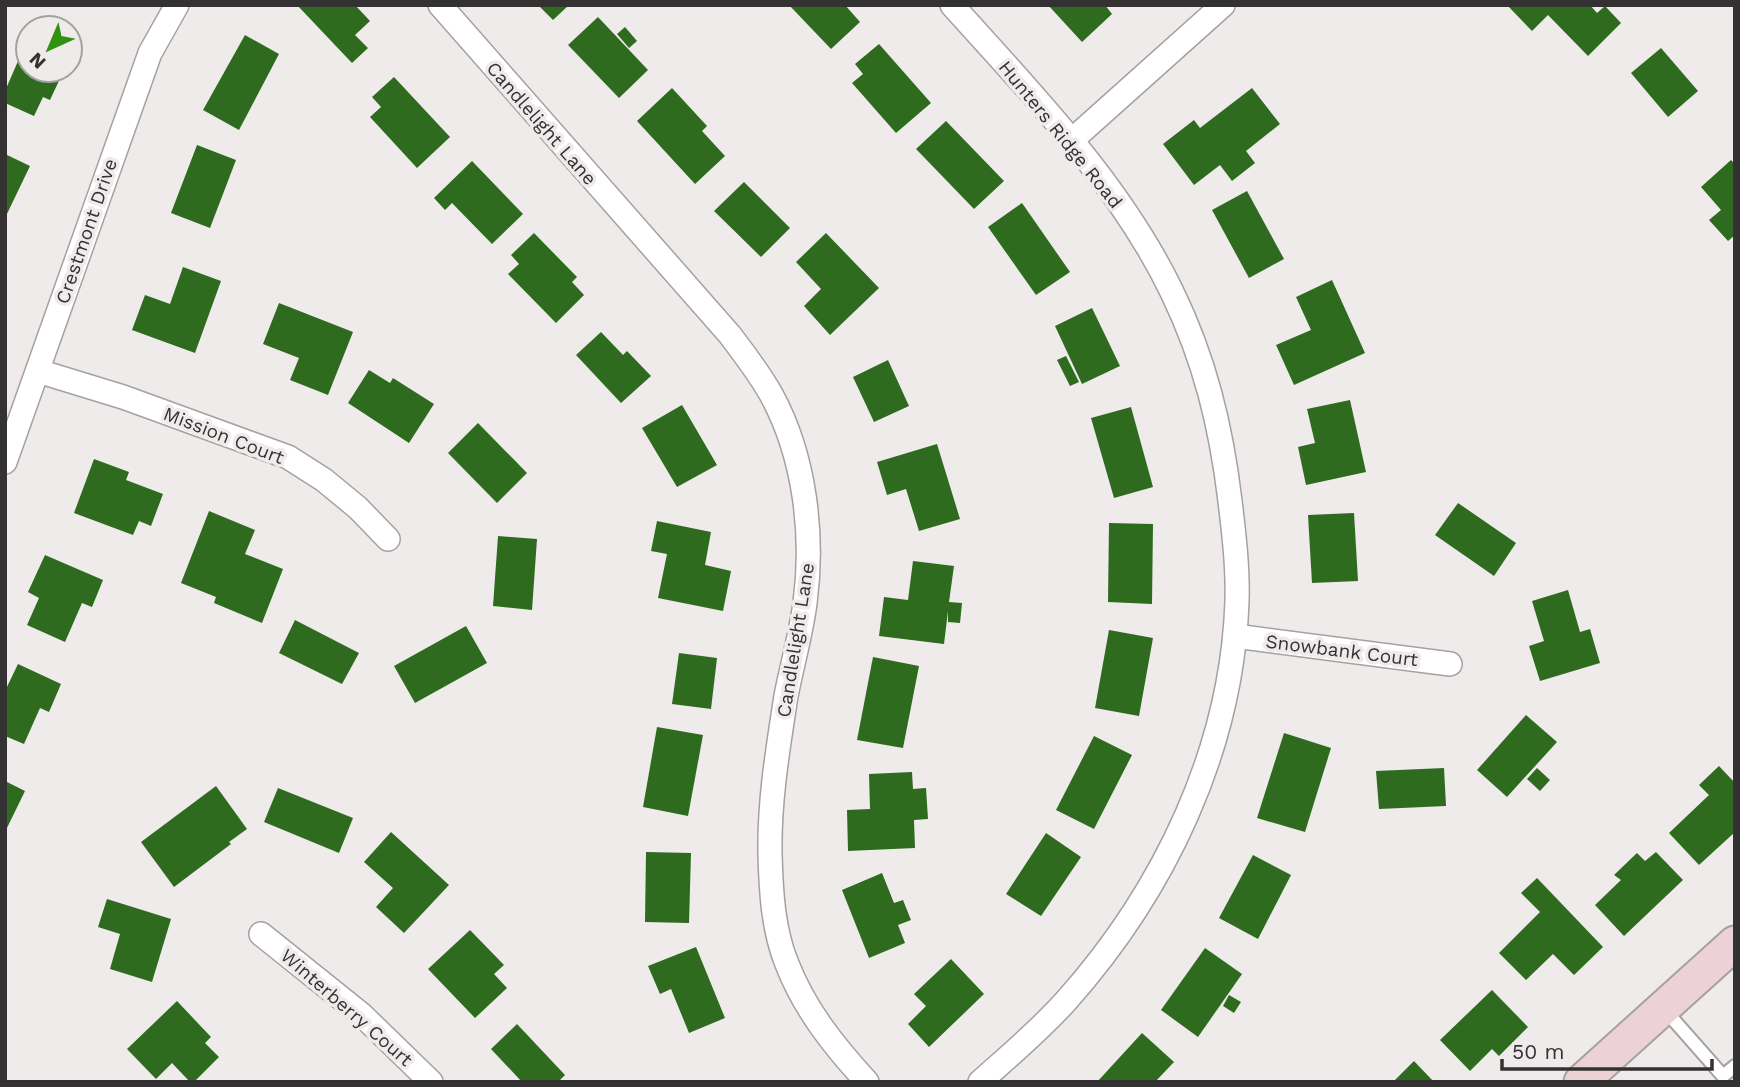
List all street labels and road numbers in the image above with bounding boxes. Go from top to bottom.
street label: Hunters Ridge Road [994,56,1127,213]
street label: Candlelight Lane [482,57,602,190]
street label: Crestmont Drive [51,155,122,307]
street label: Mission Court [160,402,287,469]
street label: Candlelight Lane [772,561,819,719]
street label: Snowbank Court [1264,630,1419,671]
street label: Winterberry Court [276,944,417,1071]

